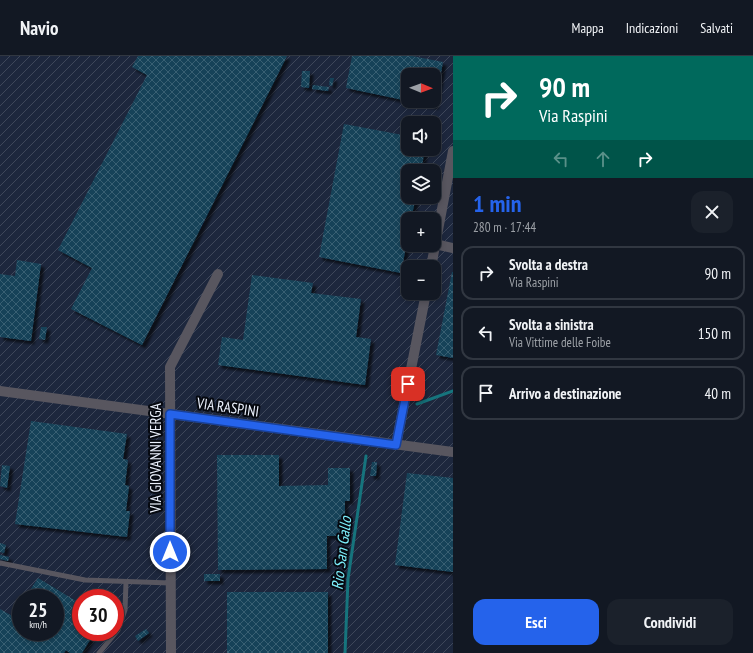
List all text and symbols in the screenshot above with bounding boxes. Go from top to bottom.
text: Navio [20,16,58,40]
text: Mappa [572,19,604,37]
text: Indicazioni [626,19,678,37]
text: Salvati [700,19,733,37]
north arrow [401,68,441,108]
map controls [401,68,441,300]
text: 90 m [539,68,590,105]
icon: right [473,72,525,124]
text: Via Raspini [539,104,608,127]
button: sound [401,116,441,156]
icon: left [550,148,572,170]
icon: ahead [592,148,614,170]
icon: right [634,148,656,170]
button: layers [401,164,441,204]
text: 1 min [473,188,521,219]
button: close [691,191,733,233]
button: + [401,212,441,252]
text: 280 m · 17:44 [473,219,536,236]
text: Svolta a destra [509,255,588,274]
button: − [401,260,441,300]
icon: right [475,262,497,284]
text: 90 m [705,264,731,283]
text: Via Raspini [509,274,559,291]
text: Svolta a sinistra [509,315,594,334]
icon: left [475,322,497,344]
text: 150 m [698,324,731,343]
text: Via Vittime delle Foibe [509,334,611,351]
pin [391,367,425,401]
icon: arrive [397,373,419,395]
icon: arrive [475,382,497,404]
text: Arrivo a destinazione [509,384,622,403]
text: 40 m [705,384,731,403]
street label: VIA RASPINI [195,393,260,421]
street label: VIA GIOVANNI VERGA [146,402,165,514]
water label: Rio San Gallo [327,514,356,591]
position arrow [149,531,191,573]
speed limit sign: 30 [72,589,124,641]
text: 25 [28,597,48,623]
button: Esci [473,599,599,645]
button: Condividi [607,599,733,645]
text: km/h [29,618,47,631]

